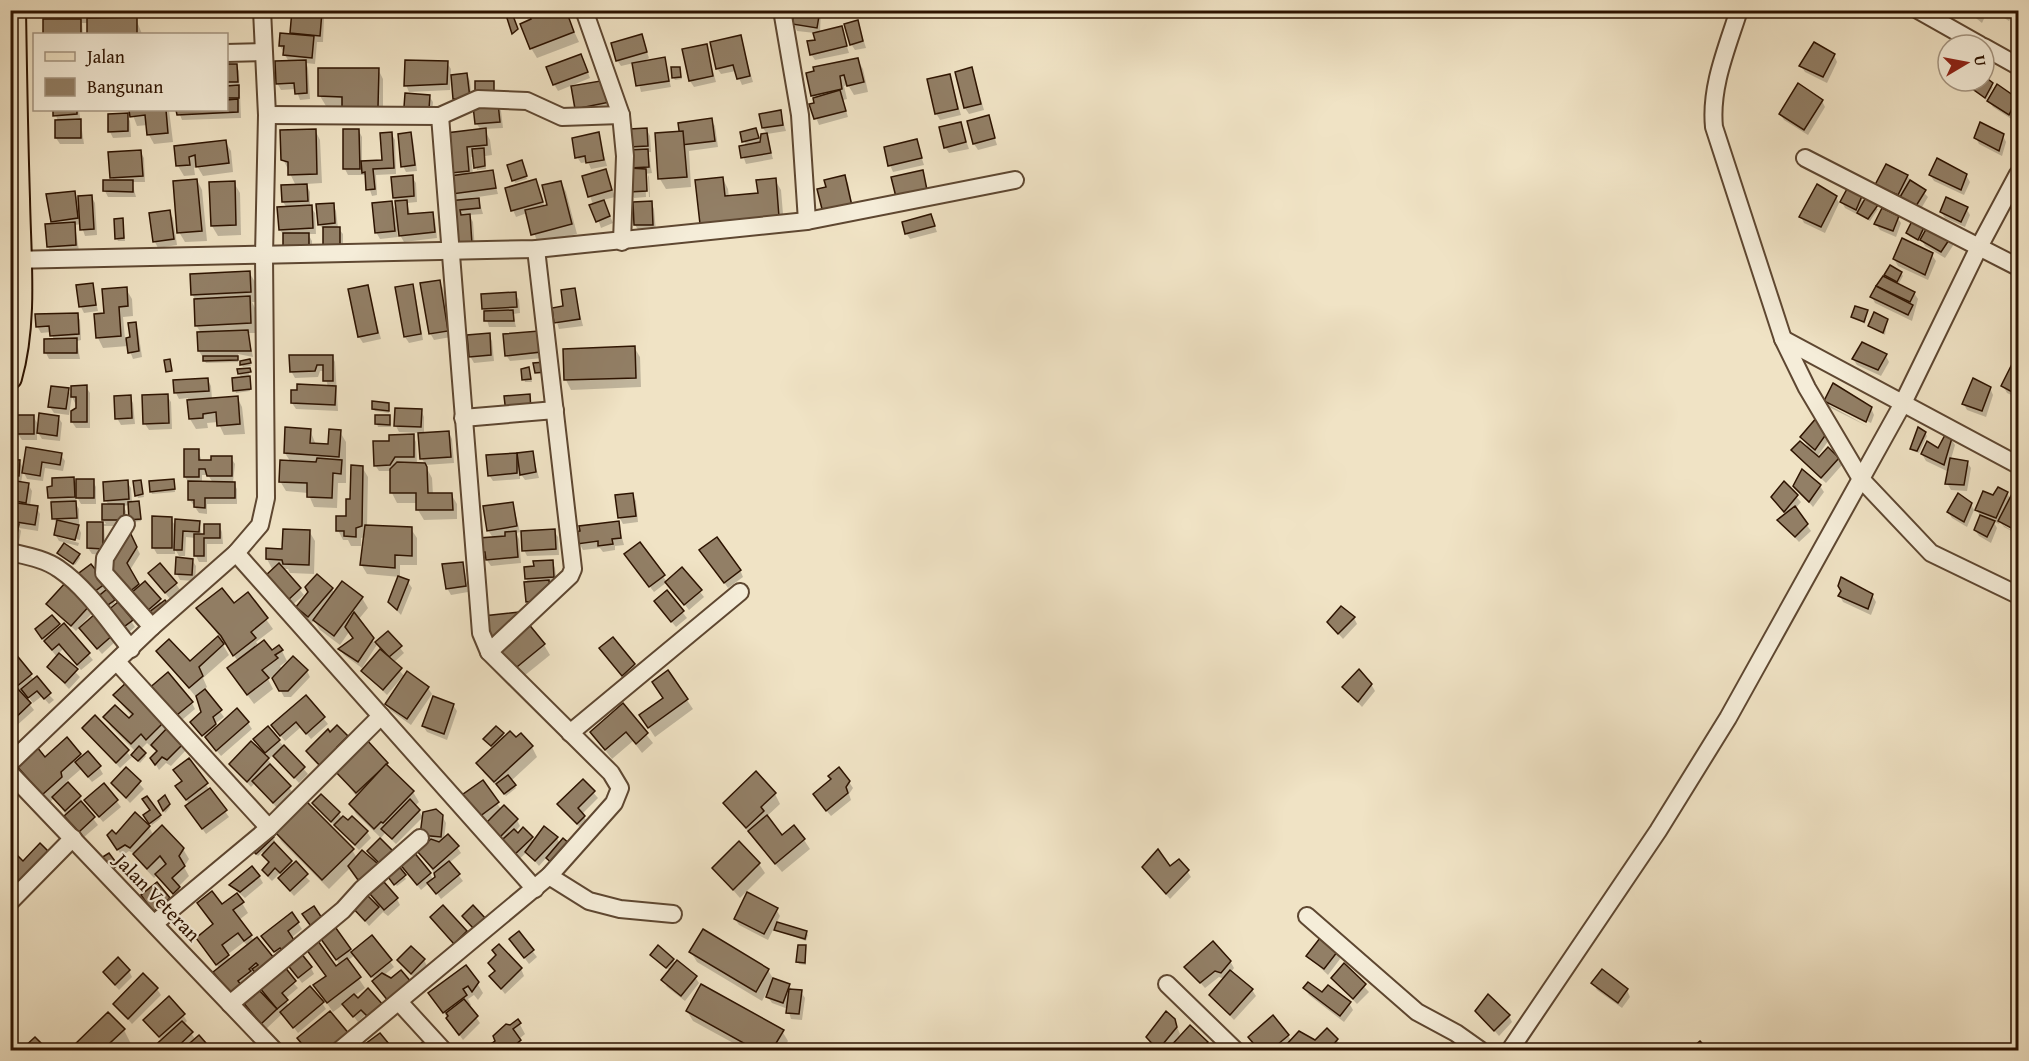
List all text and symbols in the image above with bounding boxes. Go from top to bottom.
legend [33,33,228,111]
north arrow [1936,33,1996,93]
text: Jalan [85,43,125,70]
text: U [1968,53,1994,68]
text: Bangunan [87,73,163,100]
street label: Jalan Veteran [106,844,208,948]

